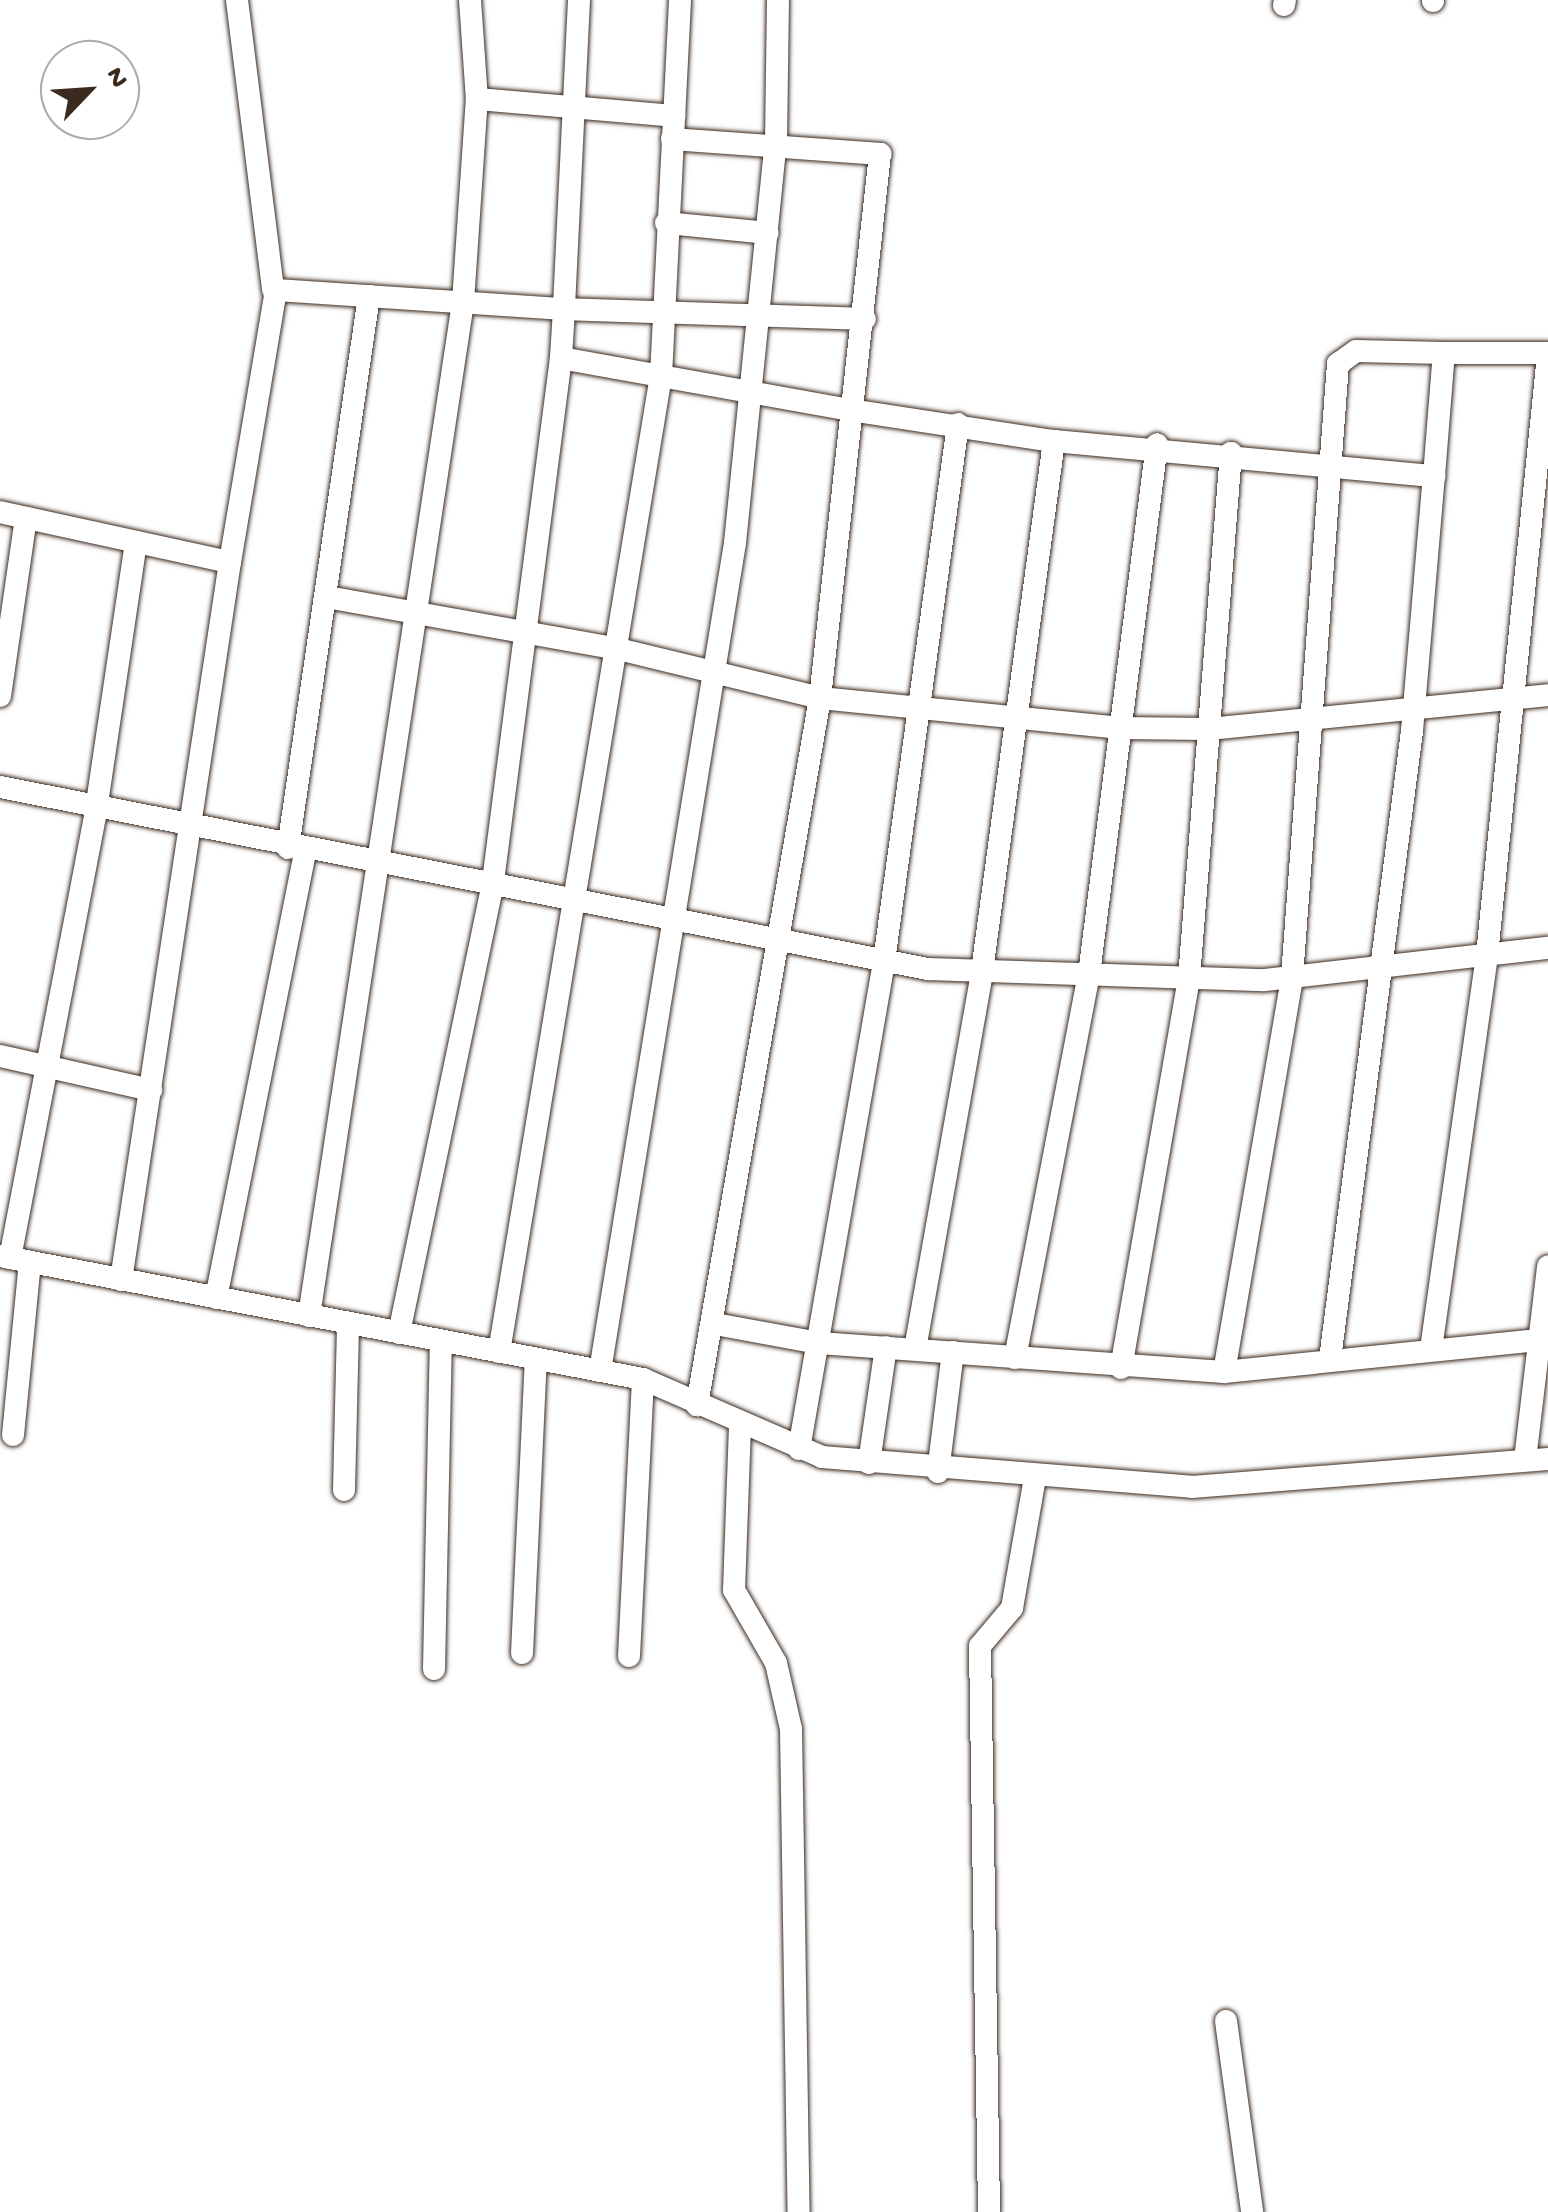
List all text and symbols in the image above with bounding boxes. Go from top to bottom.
north arrow [40,40,140,140]
text: N [97,63,135,93]

